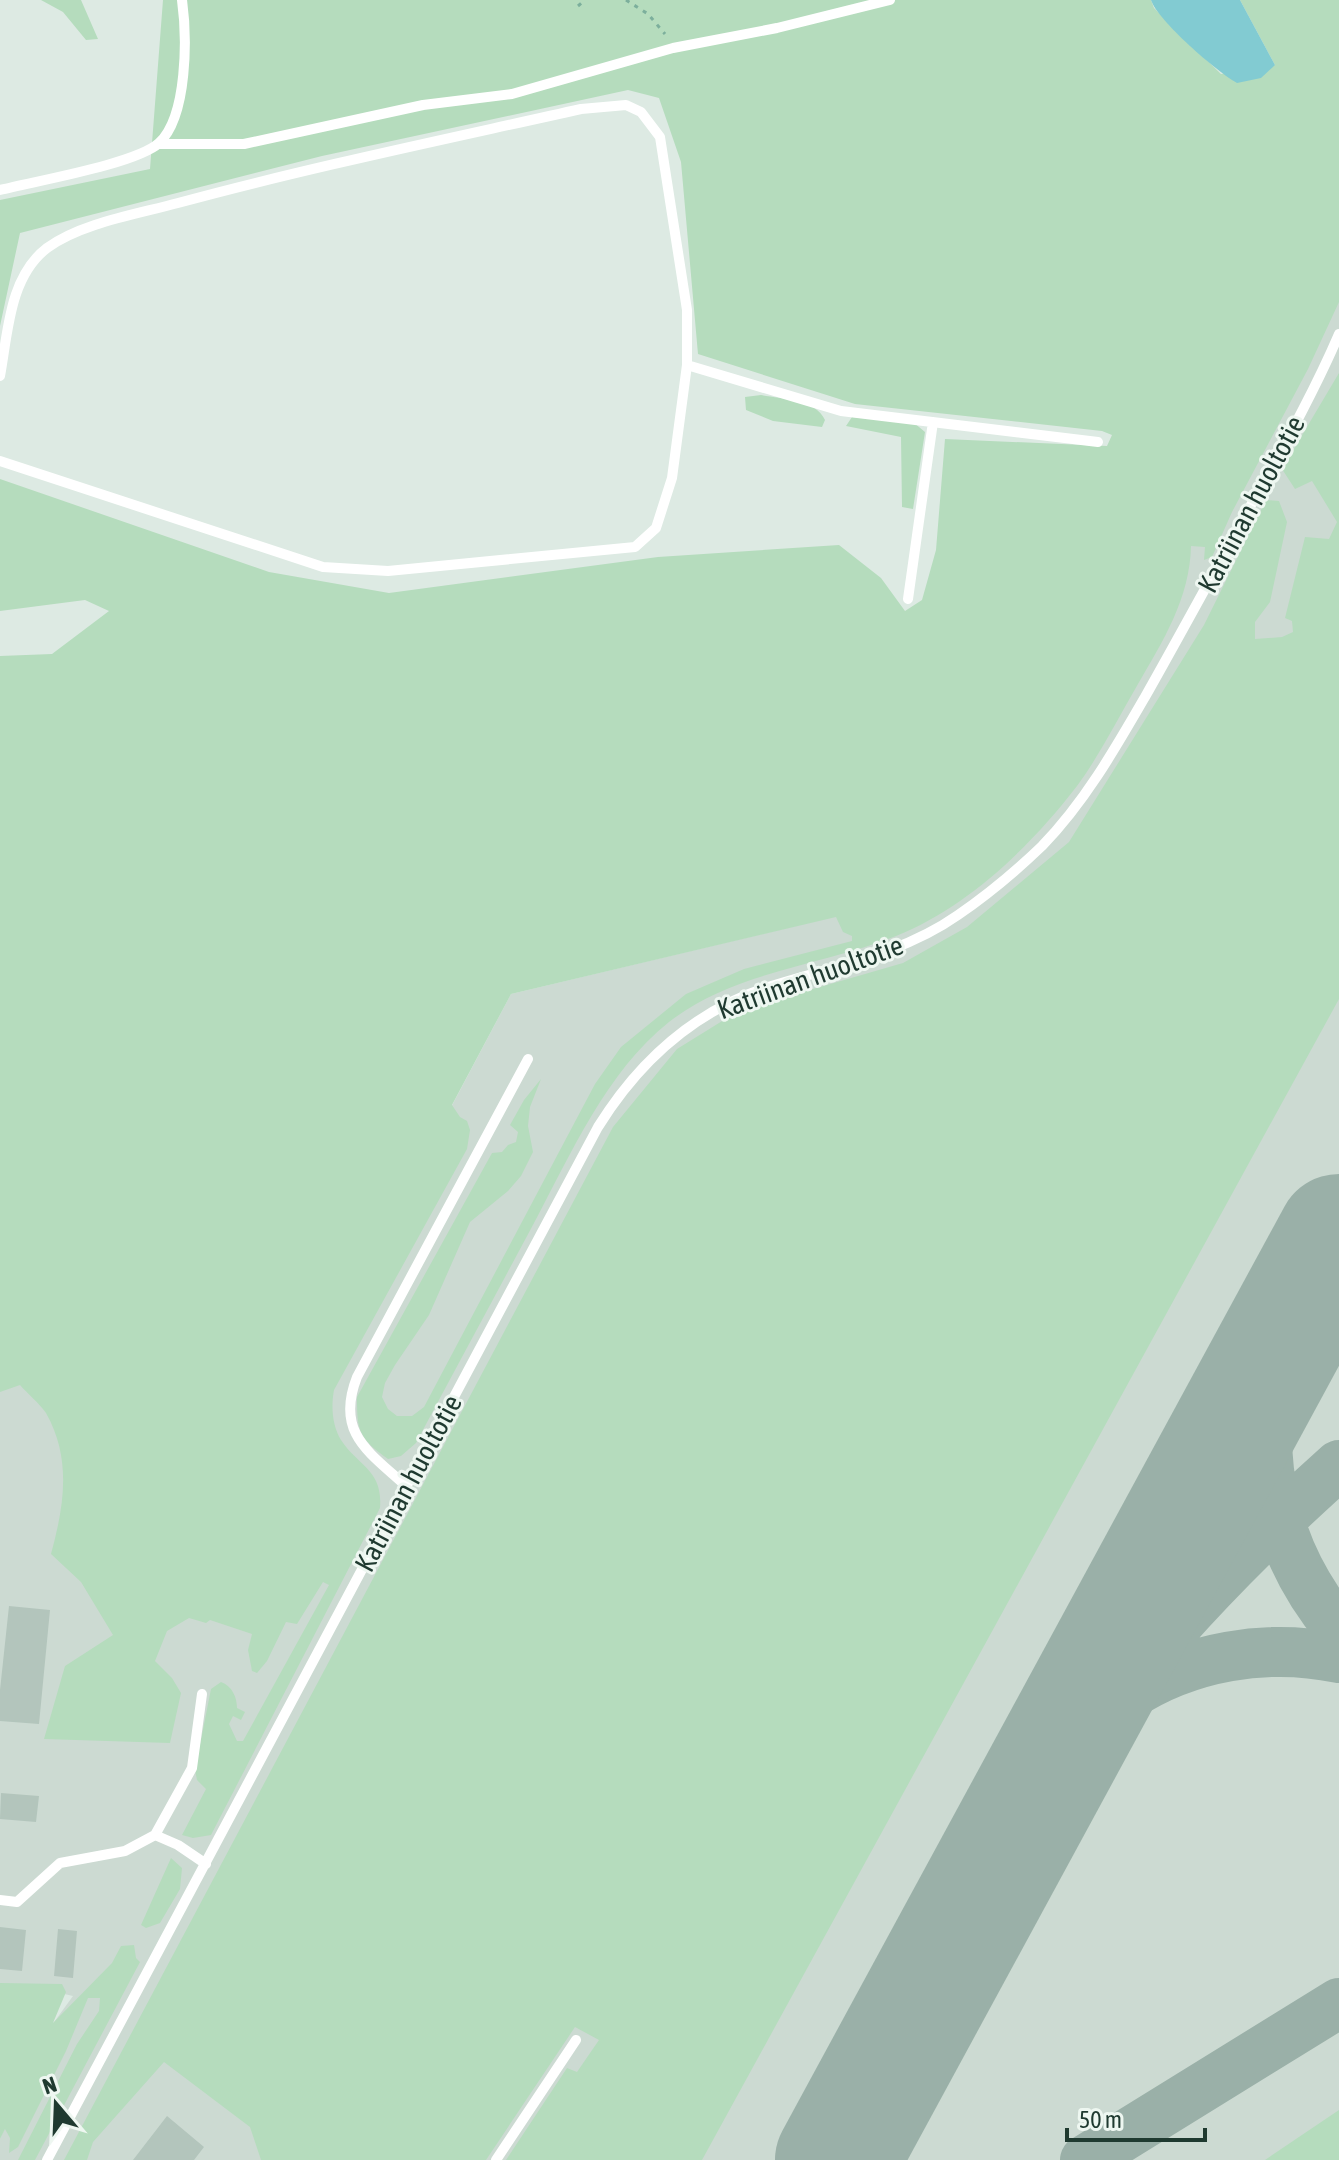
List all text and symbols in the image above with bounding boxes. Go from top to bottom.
street label: Katriinan huoltotie [1191,410,1311,598]
street label: Katriinan huoltotie [713,929,907,1025]
street label: Katriinan huoltotie [348,1389,468,1577]
north arrow [16,2064,96,2144]
text: N [39,2071,60,2099]
scale bar [1067,2092,1205,2142]
text: 50 m [1079,2106,1122,2133]

